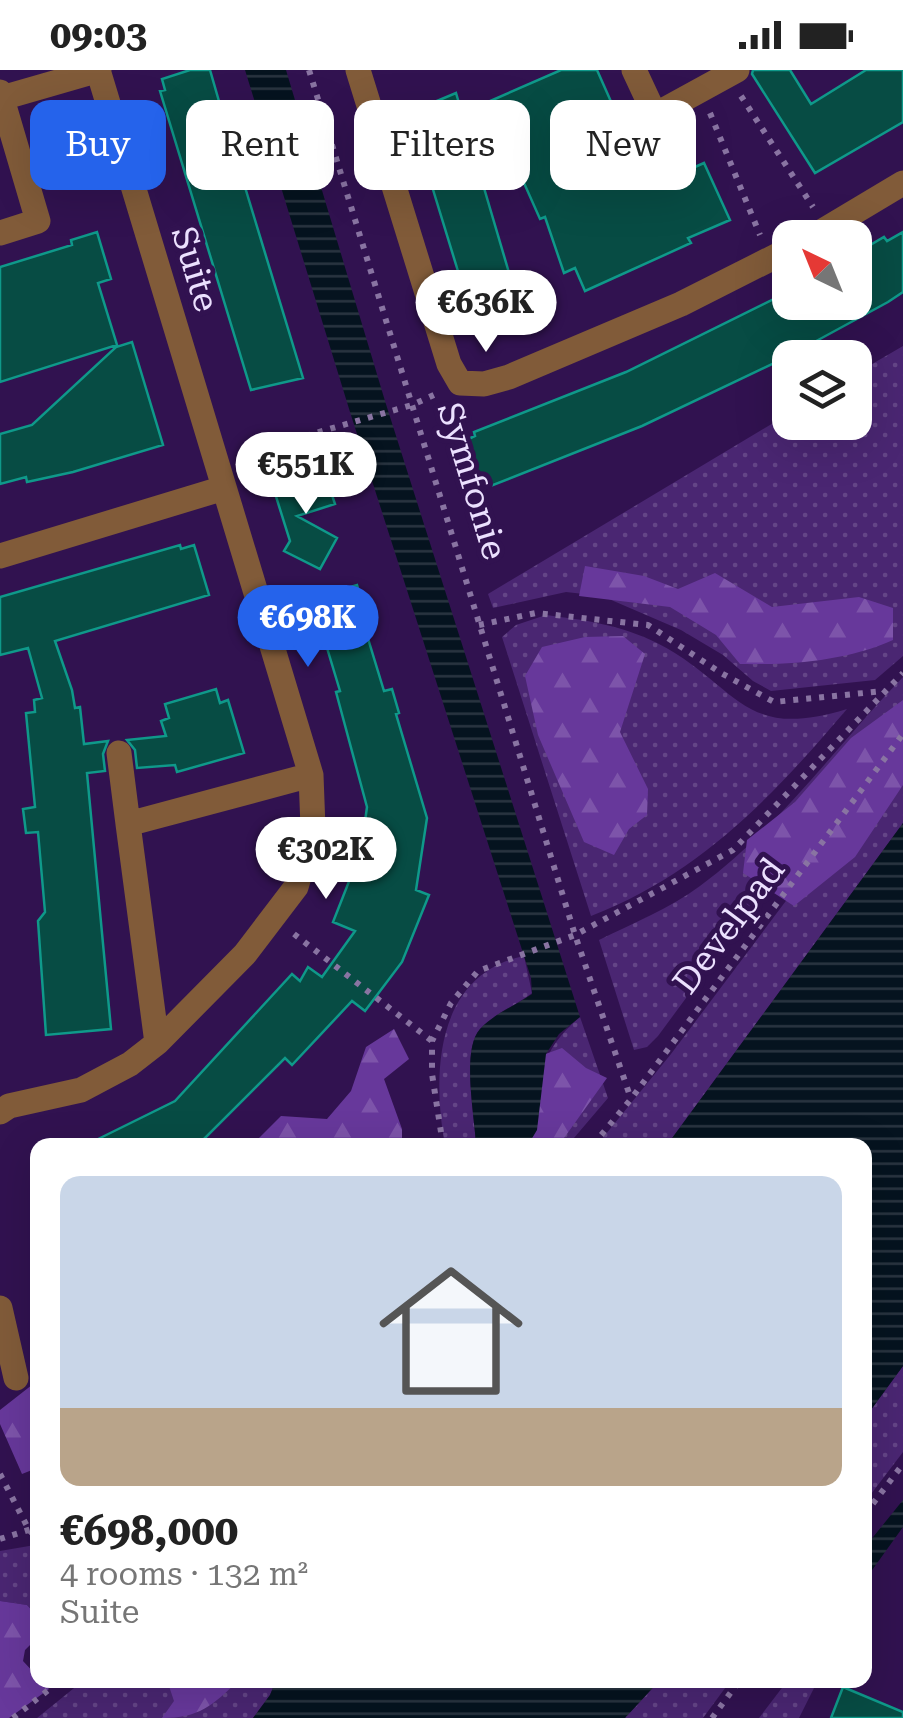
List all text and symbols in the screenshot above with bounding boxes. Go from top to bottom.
text: 09:03 [50,13,147,57]
chip: Buy [30,100,166,190]
chip: Rent [186,100,334,190]
chip: Filters [354,100,530,190]
chip: New [550,100,696,190]
north arrow [772,220,872,320]
map controls [772,220,872,440]
street label: Suite [163,222,227,316]
pin: €636K [416,270,556,355]
text: €636K [438,283,534,321]
button: layers [772,340,872,440]
street label: Symfonie [429,398,515,564]
pin: €551K [236,432,376,517]
text: €551K [258,445,354,483]
pin: €698K [238,585,378,670]
text: €698K [260,598,356,636]
pin: €302K [256,817,396,902]
text: €302K [278,830,374,868]
street label: Develpad [665,850,793,1002]
icon: home [361,1241,541,1421]
text: €698,000 [60,1506,238,1555]
text: 4 rooms · 132 m² [60,1555,308,1593]
text: Suite [60,1593,139,1631]

